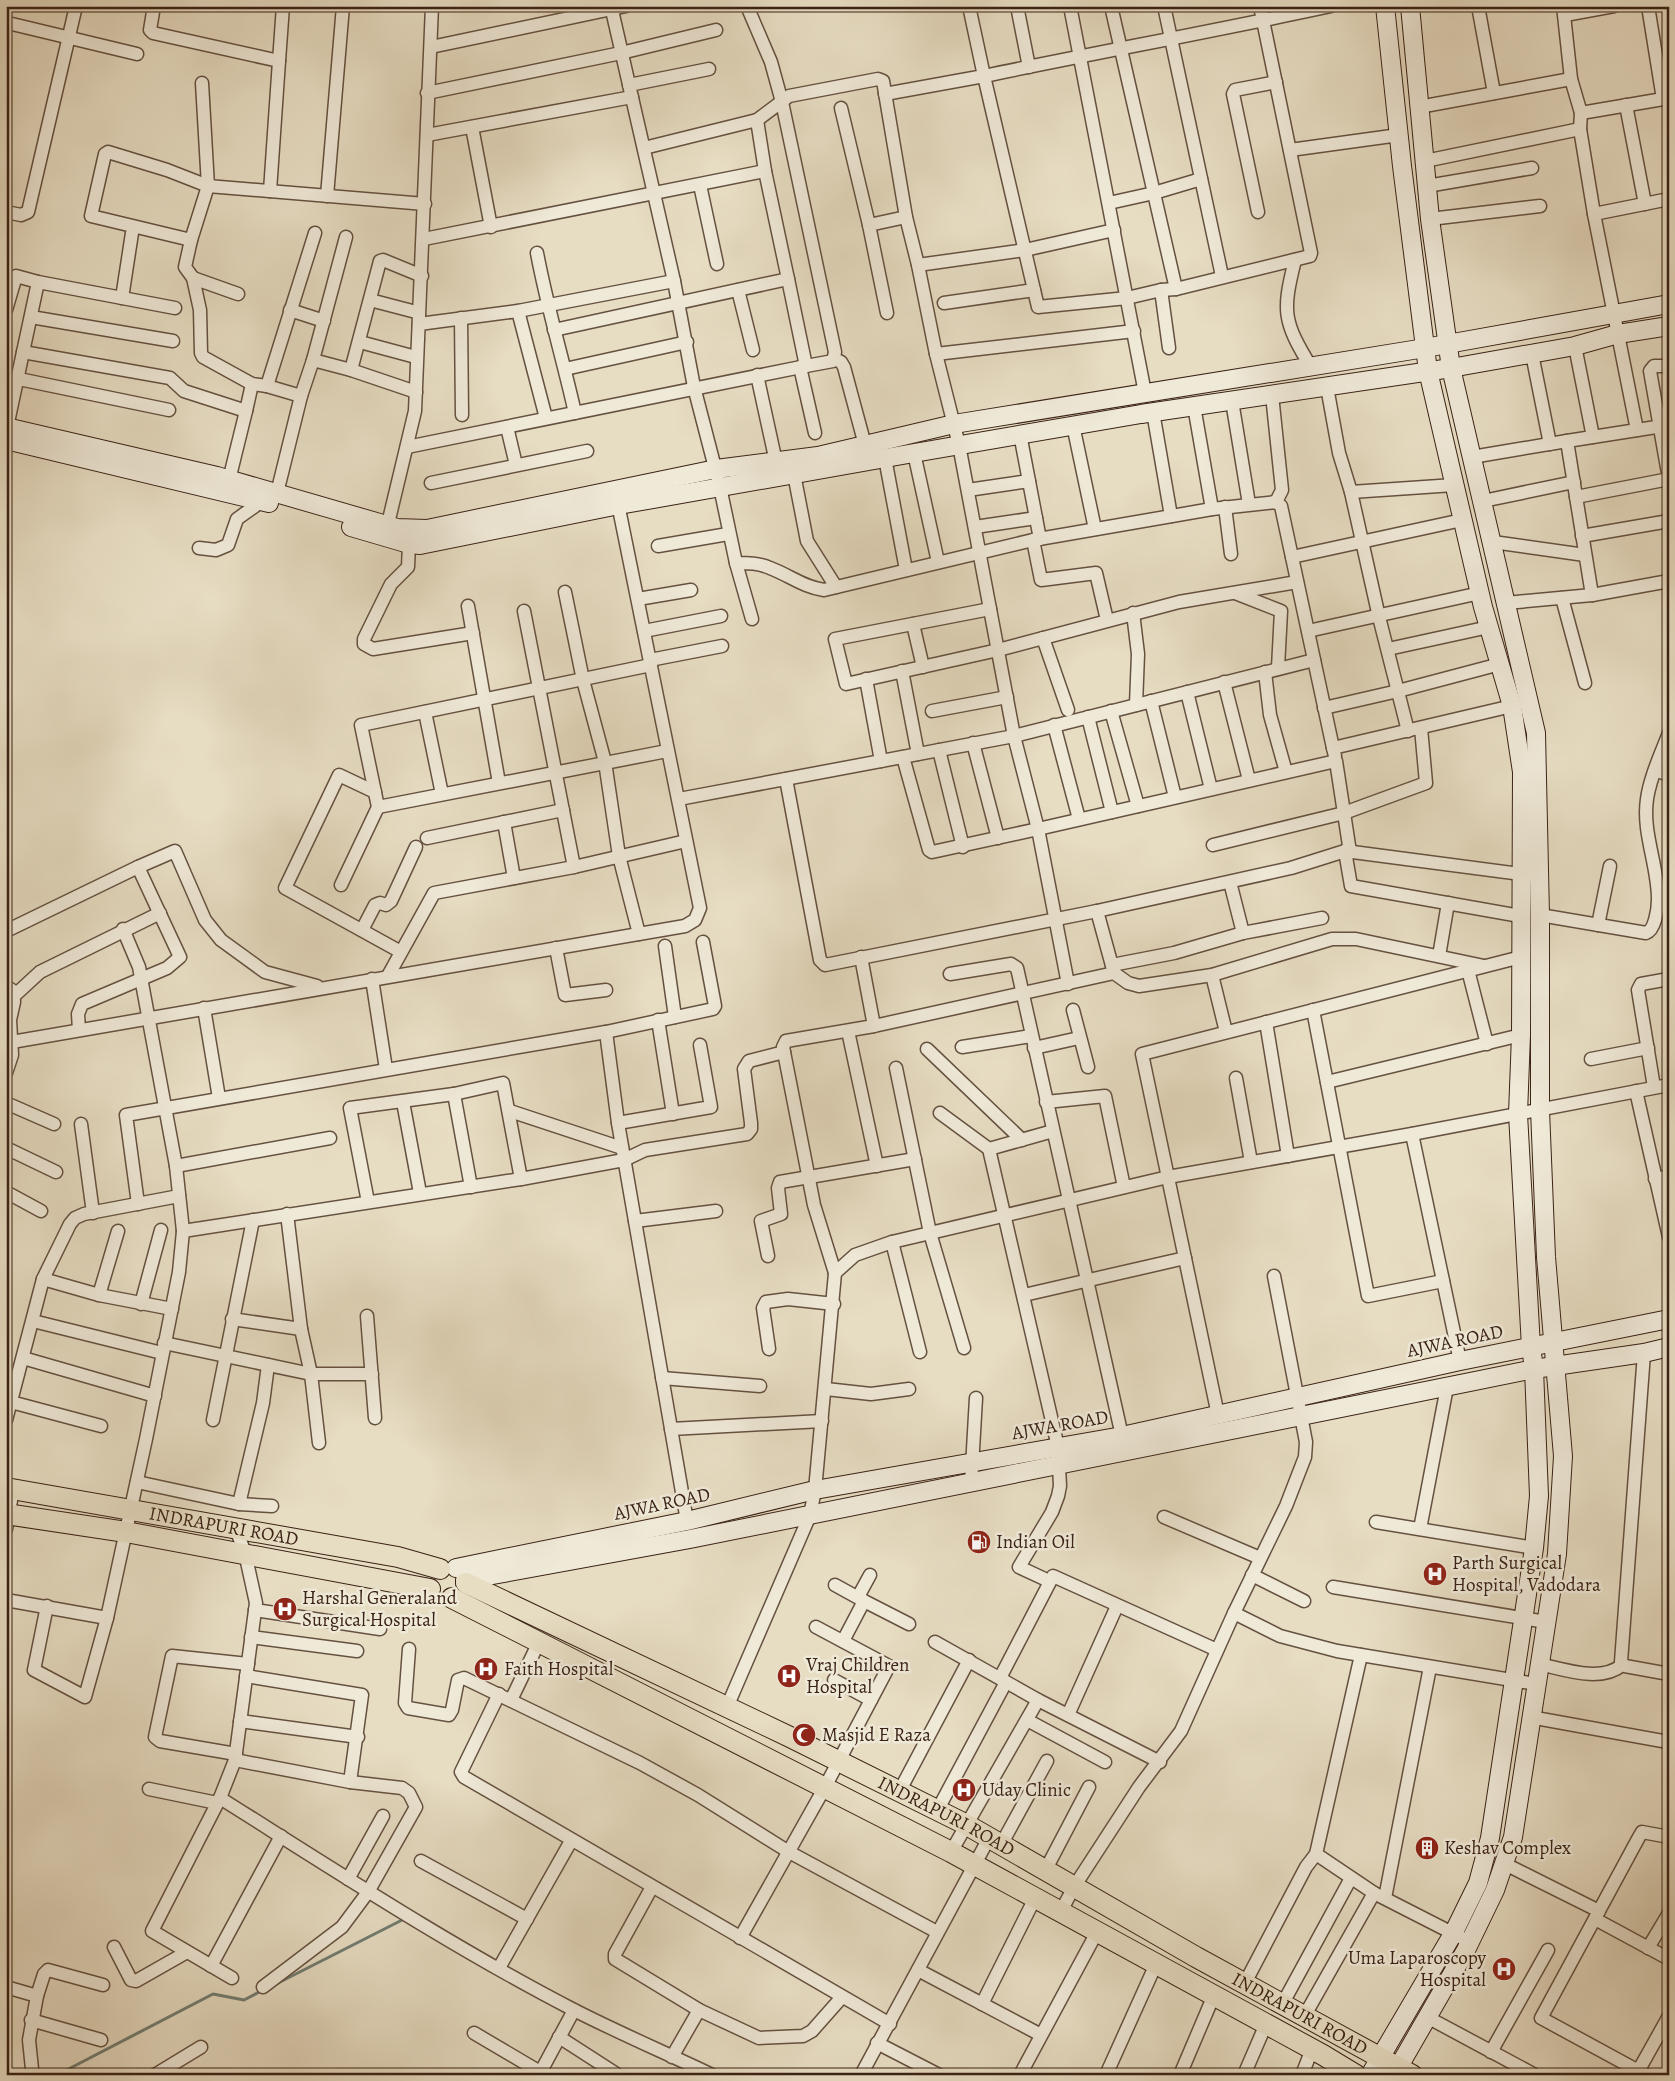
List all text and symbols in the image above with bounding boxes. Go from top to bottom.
street label: AJWA ROAD [1404,1318,1505,1364]
street label: AJWA ROAD [1009,1404,1110,1446]
street label: AJWA ROAD [611,1481,712,1527]
street label: INDRAPURI ROAD [147,1500,300,1552]
fuel station icon: Indian Oil [966,1529,992,1555]
place label: Indian Oil [996,1529,1075,1555]
place label: Parth Surgical Hospital, Vadodara [1452,1550,1601,1598]
hospital icon: Parth Surgical Hospital, Vadodara [1422,1561,1448,1587]
place label: Harshal Generaland Surgical Hospital [302,1585,458,1633]
hospital icon: Harshal Generaland Surgical Hospital [272,1596,298,1622]
place label: Vraj Children Hospital [805,1652,910,1700]
hospital icon: Faith Hospital [473,1656,499,1682]
place label: Faith Hospital [504,1656,614,1682]
hospital icon: Vraj Children Hospital [776,1663,802,1689]
mosque icon: Masjid E Raza [791,1722,817,1748]
place label: Masjid E Raza [822,1722,931,1748]
street label: INDRAPURI ROAD [873,1770,1020,1863]
hospital icon: Uday Clinic [951,1777,977,1803]
place label: Uday Clinic [982,1777,1071,1803]
building icon: Keshav Complex [1414,1835,1440,1861]
place label: Keshav Complex [1444,1835,1571,1861]
place label: Uma Laparoscopy Hospital [1348,1945,1487,1993]
hospital icon: Uma Laparoscopy Hospital [1491,1956,1517,1982]
street label: INDRAPURI ROAD [1227,1966,1372,2061]

